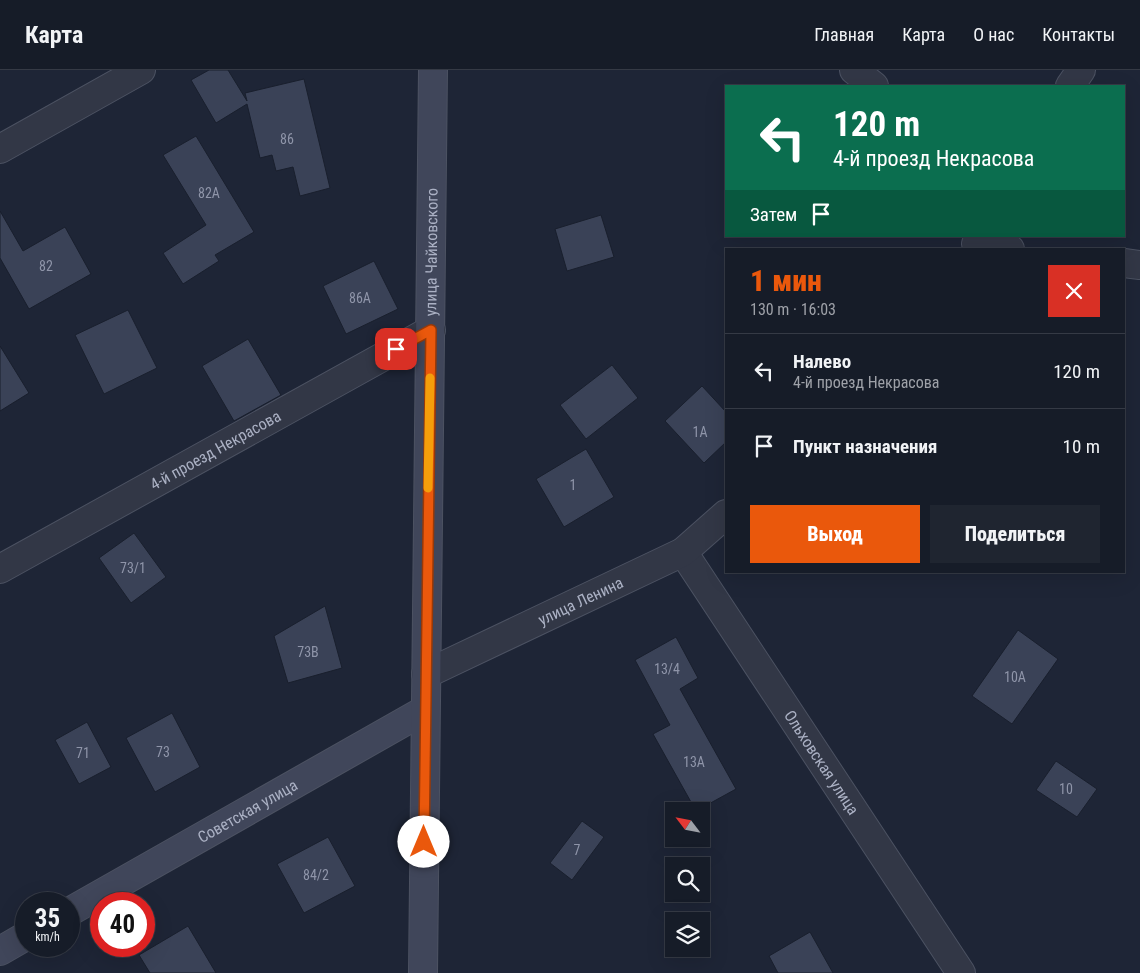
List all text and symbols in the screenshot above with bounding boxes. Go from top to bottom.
text: Карта [25,21,83,49]
text: Главная [814,24,874,45]
text: Карта [902,24,945,45]
text: О нас [973,24,1014,45]
text: Контакты [1042,24,1115,45]
text: 120 m [833,104,920,145]
icon: left [750,105,815,170]
house number: 86 [280,131,294,147]
text: 4-й проезд Некрасова [833,146,1034,171]
house number: 82А [198,185,220,201]
street label: улица Чайковского [421,188,441,316]
icon: arrive [807,200,835,228]
text: Затем [750,203,797,226]
house number: 82 [39,258,53,274]
text: 1 мин [750,263,822,298]
button: close [1048,265,1100,317]
house number: 86А [349,290,371,306]
text: 130 m · 16:03 [750,300,836,319]
pin [375,328,417,370]
icon: arrive [382,335,410,363]
text: Налево [793,350,851,373]
icon: left [750,357,778,385]
text: 120 m [1053,360,1100,383]
text: 4-й проезд Некрасова [793,373,939,392]
street label: 4-й проезд Некрасова [146,406,284,494]
house number: 1А [693,424,707,440]
icon: arrive [750,432,778,460]
text: Пункт назначения [793,435,937,458]
text: 10 m [1063,435,1100,458]
house number: 1 [570,477,576,493]
button: Выход [750,505,920,563]
button: Поделиться [930,505,1100,563]
house number: 73/1 [120,560,146,576]
street label: улица Ленина [535,572,626,629]
house number: 73В [297,644,319,660]
house number: 13/4 [654,661,680,677]
house number: 10А [1004,669,1026,685]
street label: Ольховская улица [781,706,863,818]
house number: 73 [156,744,170,760]
house number: 71 [76,745,90,761]
house number: 13А [683,754,705,770]
street label: Советская улица [194,775,301,847]
house number: 10 [1059,781,1073,797]
north arrow [665,802,710,848]
map controls [665,802,710,957]
position arrow [397,815,449,867]
house number: 7 [574,842,581,858]
button: search [665,857,710,902]
house number: 84/2 [303,867,329,883]
speed limit sign: 40 [90,892,155,957]
text: 35 [35,904,60,933]
button: layers [665,912,710,957]
text: km/h [35,930,60,944]

